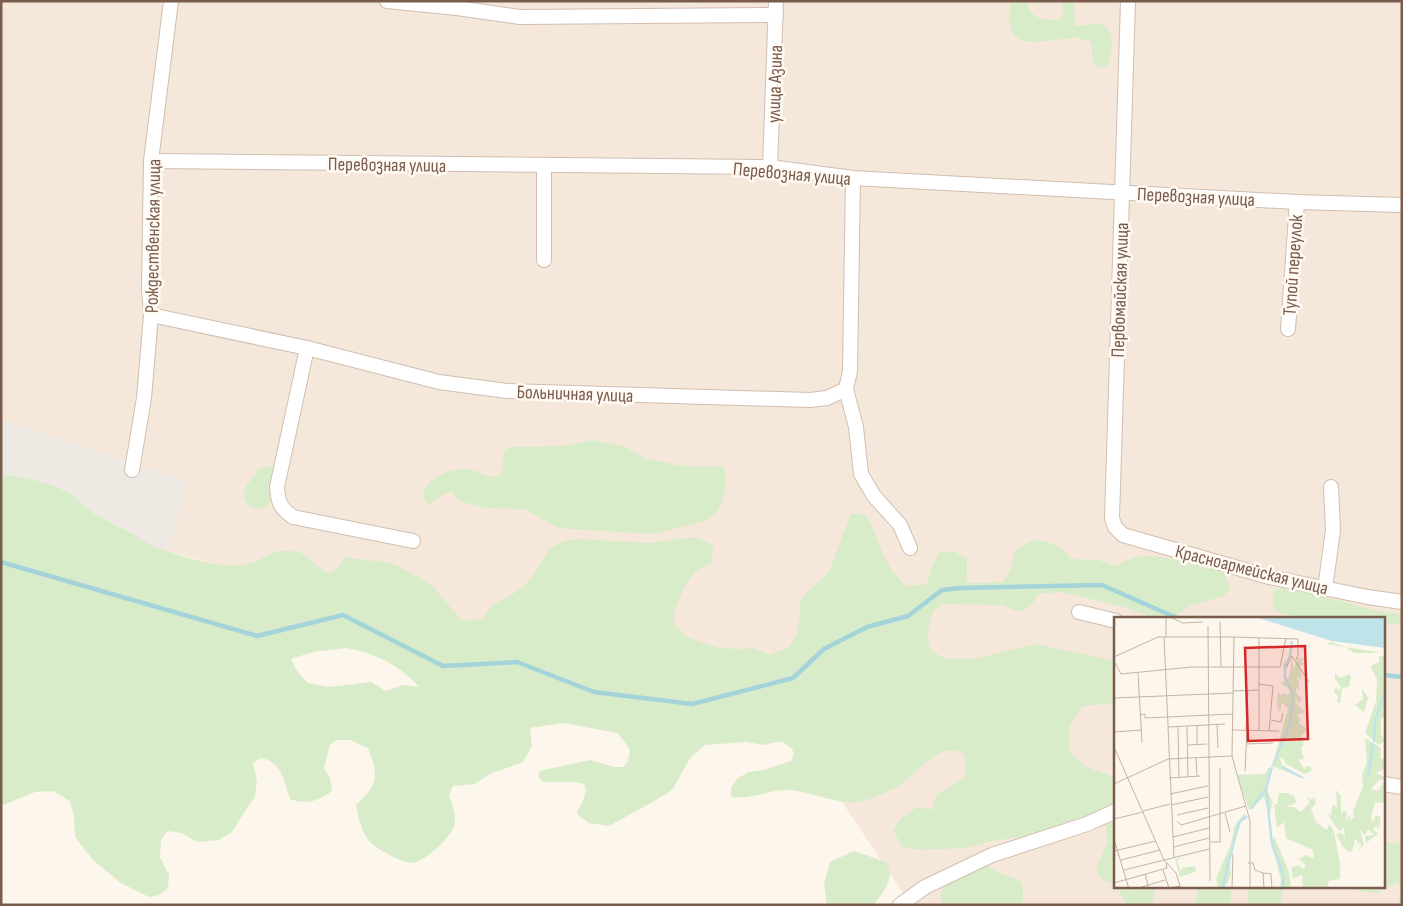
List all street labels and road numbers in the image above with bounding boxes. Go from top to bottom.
street label: улица Азина [763,45,788,124]
street label: Перевозная улица [328,153,446,178]
street label: Перевозная улица [732,158,852,191]
street label: Рождественская улица [141,159,166,313]
street label: Перевозная улица [1136,183,1256,212]
street label: Тупой переулок [1278,213,1309,316]
street label: Первомайская улица [1107,222,1134,358]
street label: Больничная улица [516,381,634,408]
street label: Красноармейская улица [1173,540,1330,601]

